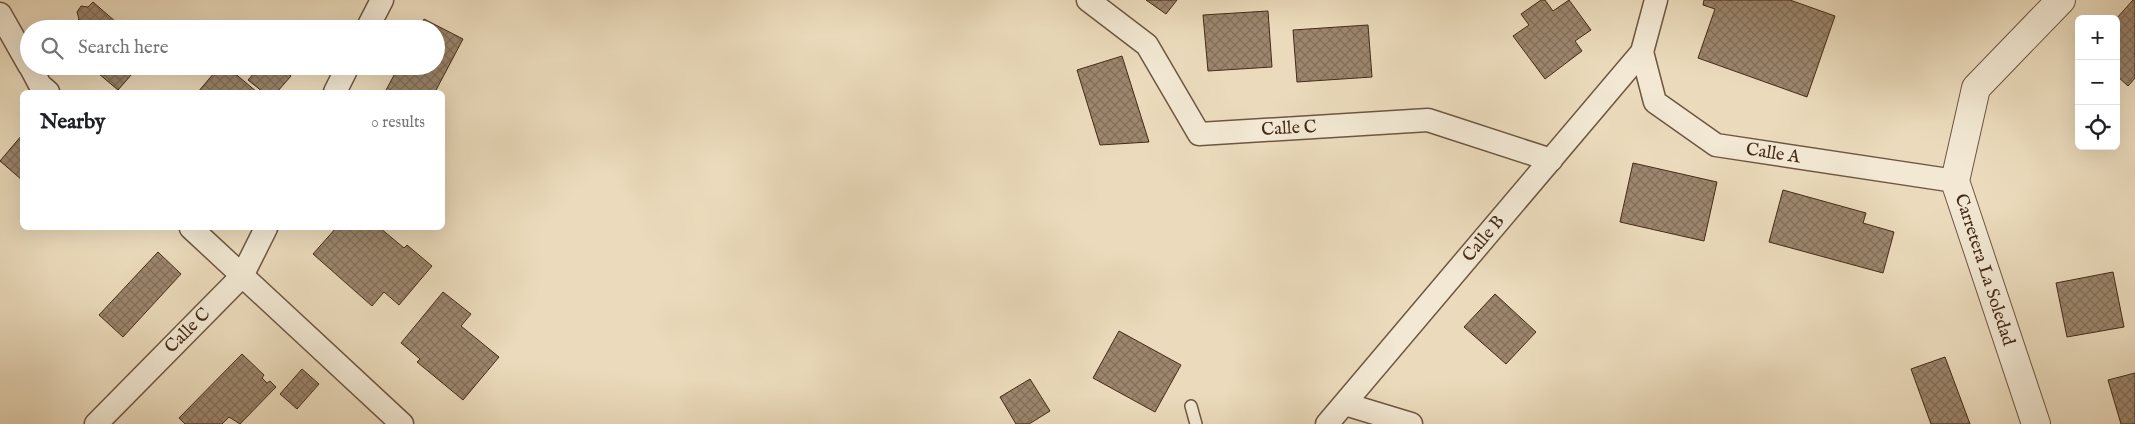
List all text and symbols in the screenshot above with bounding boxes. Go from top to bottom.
map controls [2075,15,2120,150]
button: + [2075,15,2120,60]
search box [20,20,445,75]
icon: search [38,34,66,62]
text: Search here [78,36,169,60]
button: − [2075,60,2120,105]
button: locate [2075,105,2120,150]
text: Nearby [40,109,105,136]
text: 0 results [371,113,425,133]
street label: Calle C [1261,116,1317,142]
street label: Calle A [1744,138,1803,170]
street label: Carretera La Soledad [1949,191,2020,349]
street label: Calle B [1458,211,1510,267]
street label: Calle C [160,303,216,359]

